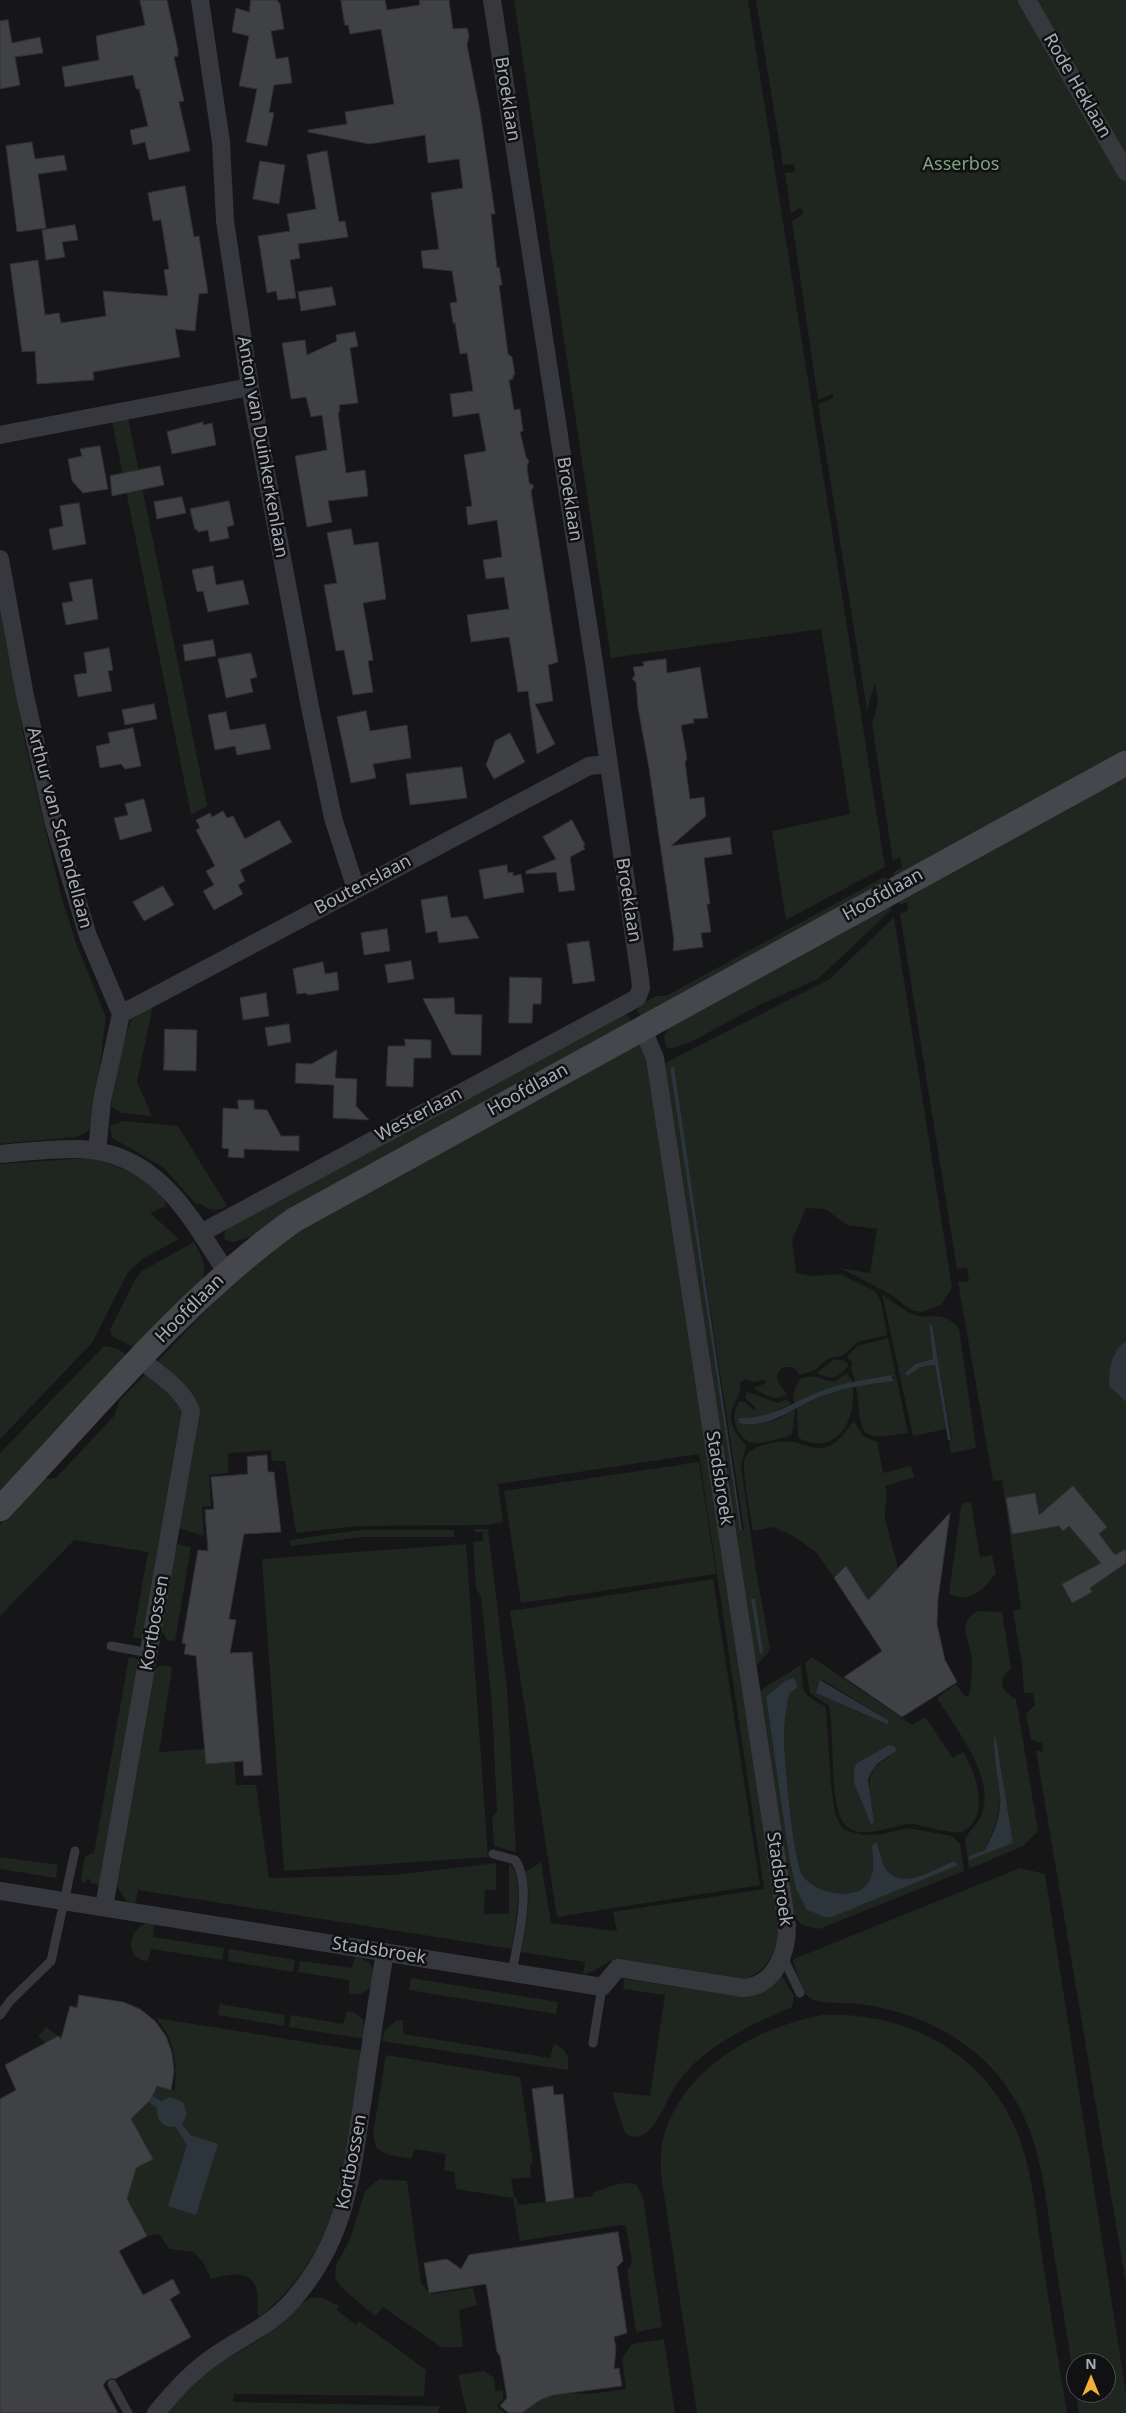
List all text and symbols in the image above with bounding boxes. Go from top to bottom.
street label: Rode Heklaan [1038,30,1116,142]
street label: Broeklaan [490,55,524,143]
park label: Asserbos [923,154,999,176]
street label: Anton van Duinkerkenlaan [232,334,292,560]
street label: Broeklaan [552,455,586,543]
street label: Arthur van Schendellaan [22,725,96,931]
street label: Boutenslaan [311,851,415,919]
street label: Broeklaan [611,856,645,944]
street label: Hoofdlaan [839,864,927,926]
street label: Hoofdlaan [484,1059,572,1121]
street label: Westerlaan [372,1083,466,1147]
street label: Hoofdlaan [151,1270,229,1348]
street label: Stadsbroek [701,1429,737,1527]
street label: Kortbossen [136,1574,174,1672]
street label: Stadsbroek [762,1830,796,1928]
street label: Stadsbroek [330,1933,428,1969]
street label: Kortbossen [332,2113,372,2211]
north arrow [1066,2353,1116,2403]
text: N [1085,2354,1097,2373]

